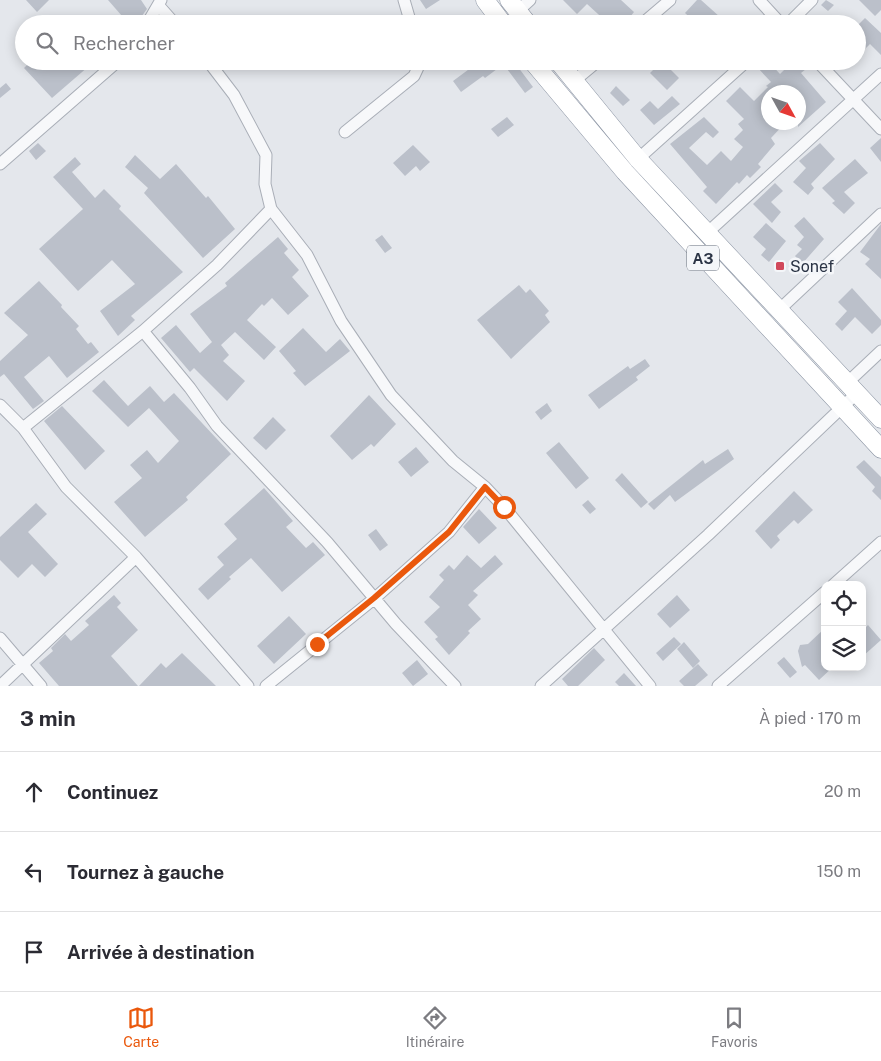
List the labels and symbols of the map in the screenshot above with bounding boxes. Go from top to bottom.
north arrow [761,85,806,130]
road number: A3 [687,246,719,270]
place label: Sonef [790,257,834,276]
marker: Sonef [774,260,786,272]
route start [493,496,516,519]
route end [306,633,329,656]

